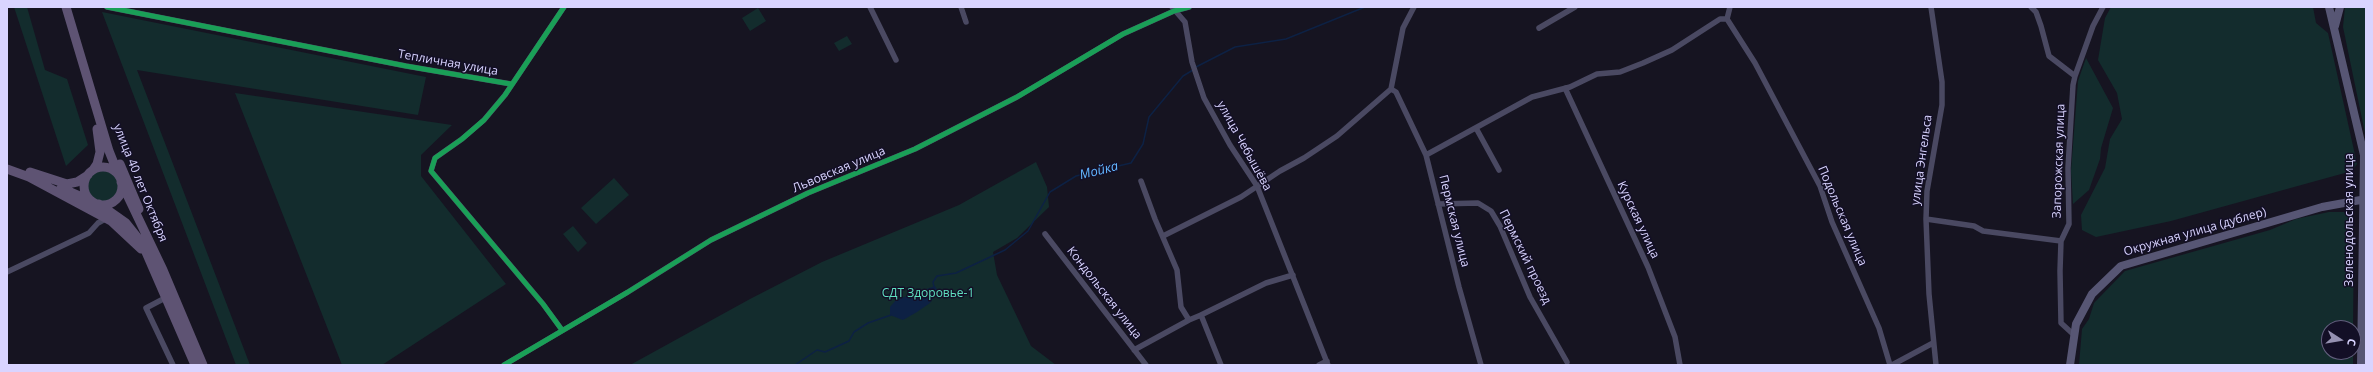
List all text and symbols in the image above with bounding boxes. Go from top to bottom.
street label: Тепличная улица [397,47,499,79]
street label: улица Чебышёва [1213,99,1275,193]
street label: Запорожская улица [2050,103,2068,219]
street label: улица Энгельса [1909,114,1935,206]
street label: улица 40 лет Октября [110,122,170,244]
street label: Львовская улица [790,144,888,196]
street label: Зеленодольская улица [2343,153,2357,287]
water label: Мойка [1078,159,1120,183]
street label: Подольская улица [1814,164,1870,268]
street label: Пермская улица [1436,173,1472,269]
street label: Курская улица [1614,179,1662,261]
street label: Окружная улица (дублер) [2122,205,2268,259]
street label: Пермский проезд [1496,207,1554,307]
street label: Кондольская улица [1063,244,1145,342]
park label: СДТ Здоровье-1 [882,287,974,301]
north arrow [2321,320,2361,360]
text: С [2344,337,2360,347]

